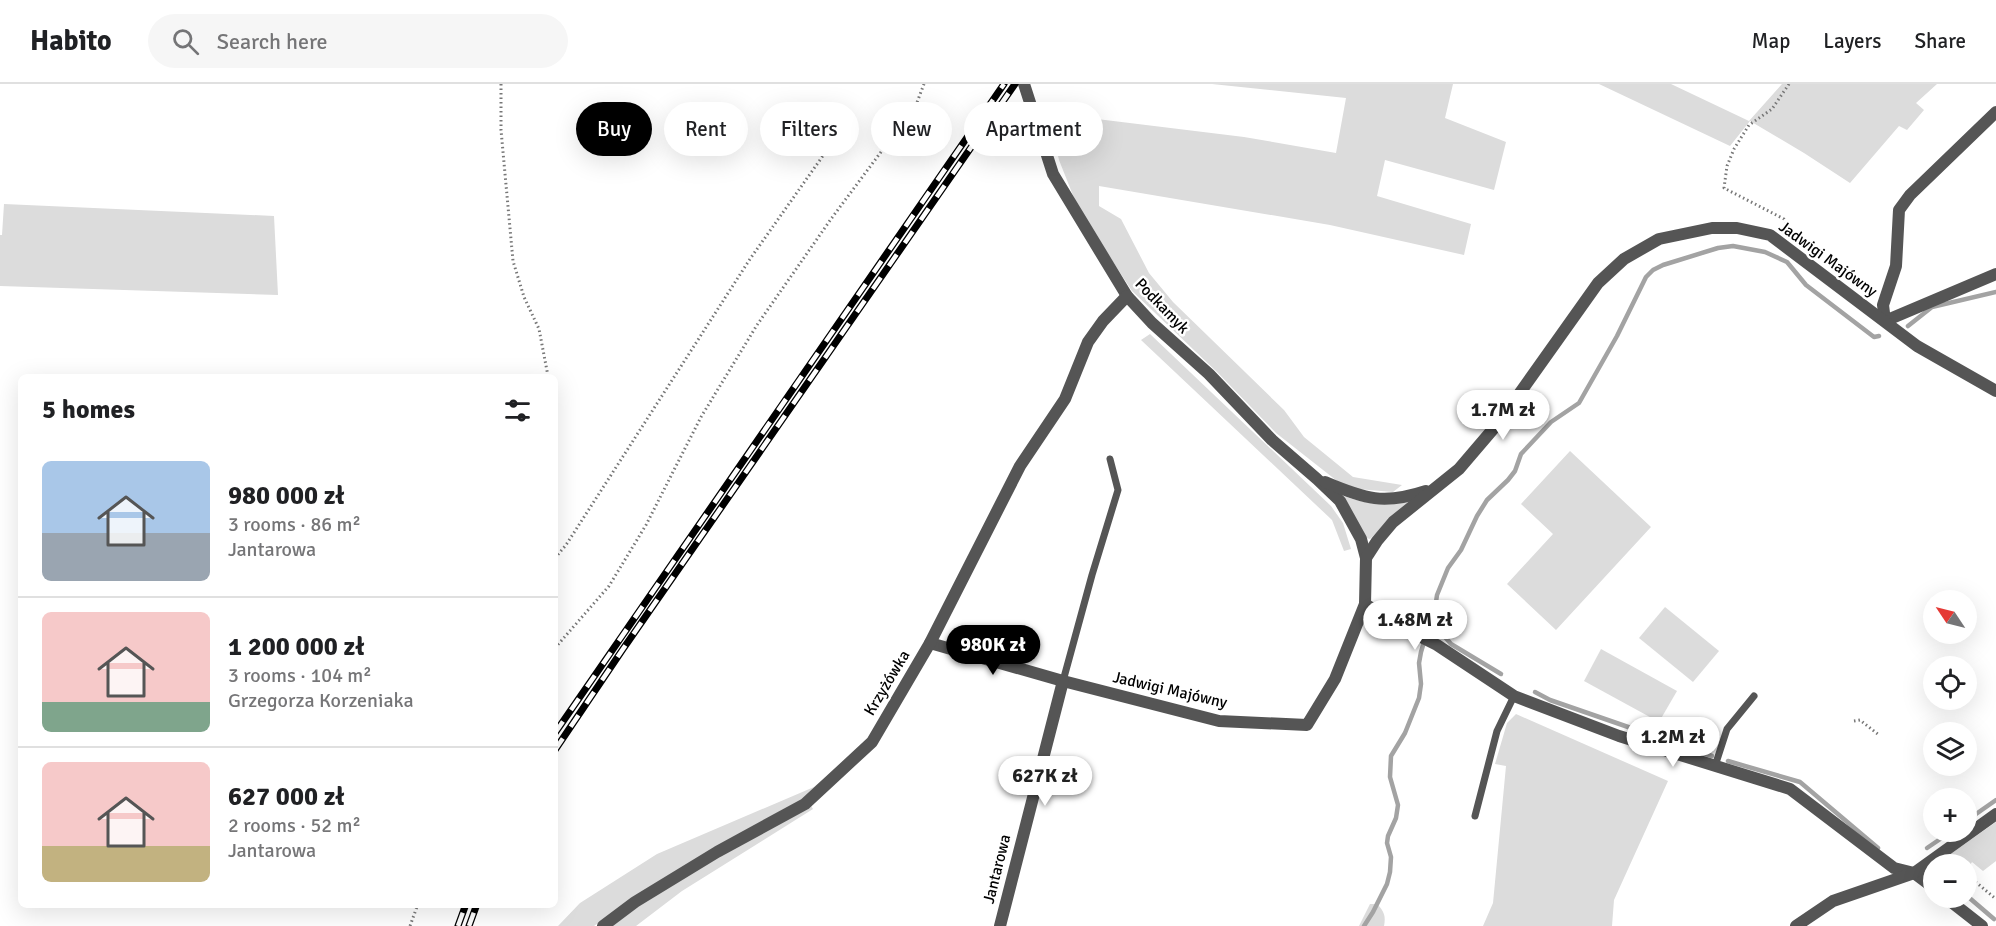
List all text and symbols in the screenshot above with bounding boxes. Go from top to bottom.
search box [148,14,568,68]
text: Habito [30,24,112,58]
icon: search [169,25,202,58]
text: Search here [217,28,328,55]
text: Map [1752,28,1790,54]
text: Layers [1823,28,1881,54]
text: Share [1914,28,1966,54]
chip: Buy [576,102,652,156]
chip: Rent [664,102,748,156]
chip: Filters [760,102,859,156]
chip: New [871,102,952,156]
chip: Apartment [964,102,1103,156]
street label: Jadwigi Majówny [1775,217,1882,302]
street label: Podkamyk [1131,274,1193,338]
pin: 1.7M zł [1448,390,1558,441]
text: 5 homes [42,394,135,426]
icon: filters [501,394,534,427]
text: 1.7M zł [1471,397,1535,422]
text: 980 000 zł [228,480,345,512]
icon: home [90,485,162,557]
text: 3 rooms · 86 m² [228,512,361,537]
text: Jantarowa [228,537,316,562]
north arrow [1923,590,1977,644]
map controls [1923,590,1977,908]
pin: 1.48M zł [1353,600,1477,651]
text: 1.48M zł [1377,607,1453,632]
pin: 980K zł [938,625,1048,676]
text: 1 200 000 zł [228,631,365,663]
text: 980K zł [960,632,1026,657]
icon: home [90,636,162,708]
street label: Krzyżówka [860,647,914,719]
button: locate [1923,656,1977,710]
text: 3 rooms · 104 m² [228,663,372,688]
street label: Jadwigi Majówny [1111,667,1230,713]
text: Grzegorza Korzeniaka [228,688,414,713]
pin: 1.2M zł [1618,717,1728,768]
button: layers [1923,722,1977,776]
text: 1.2M zł [1641,724,1705,749]
pin: 627K zł [990,756,1100,807]
text: 627K zł [1012,763,1078,788]
text: 627 000 zł [228,781,345,813]
icon: home [90,786,162,858]
button: + [1923,788,1977,842]
text: 2 rooms · 52 m² [228,813,361,838]
street label: Jantarowa [979,832,1015,906]
text: Jantarowa [228,838,316,863]
button: − [1923,854,1977,908]

